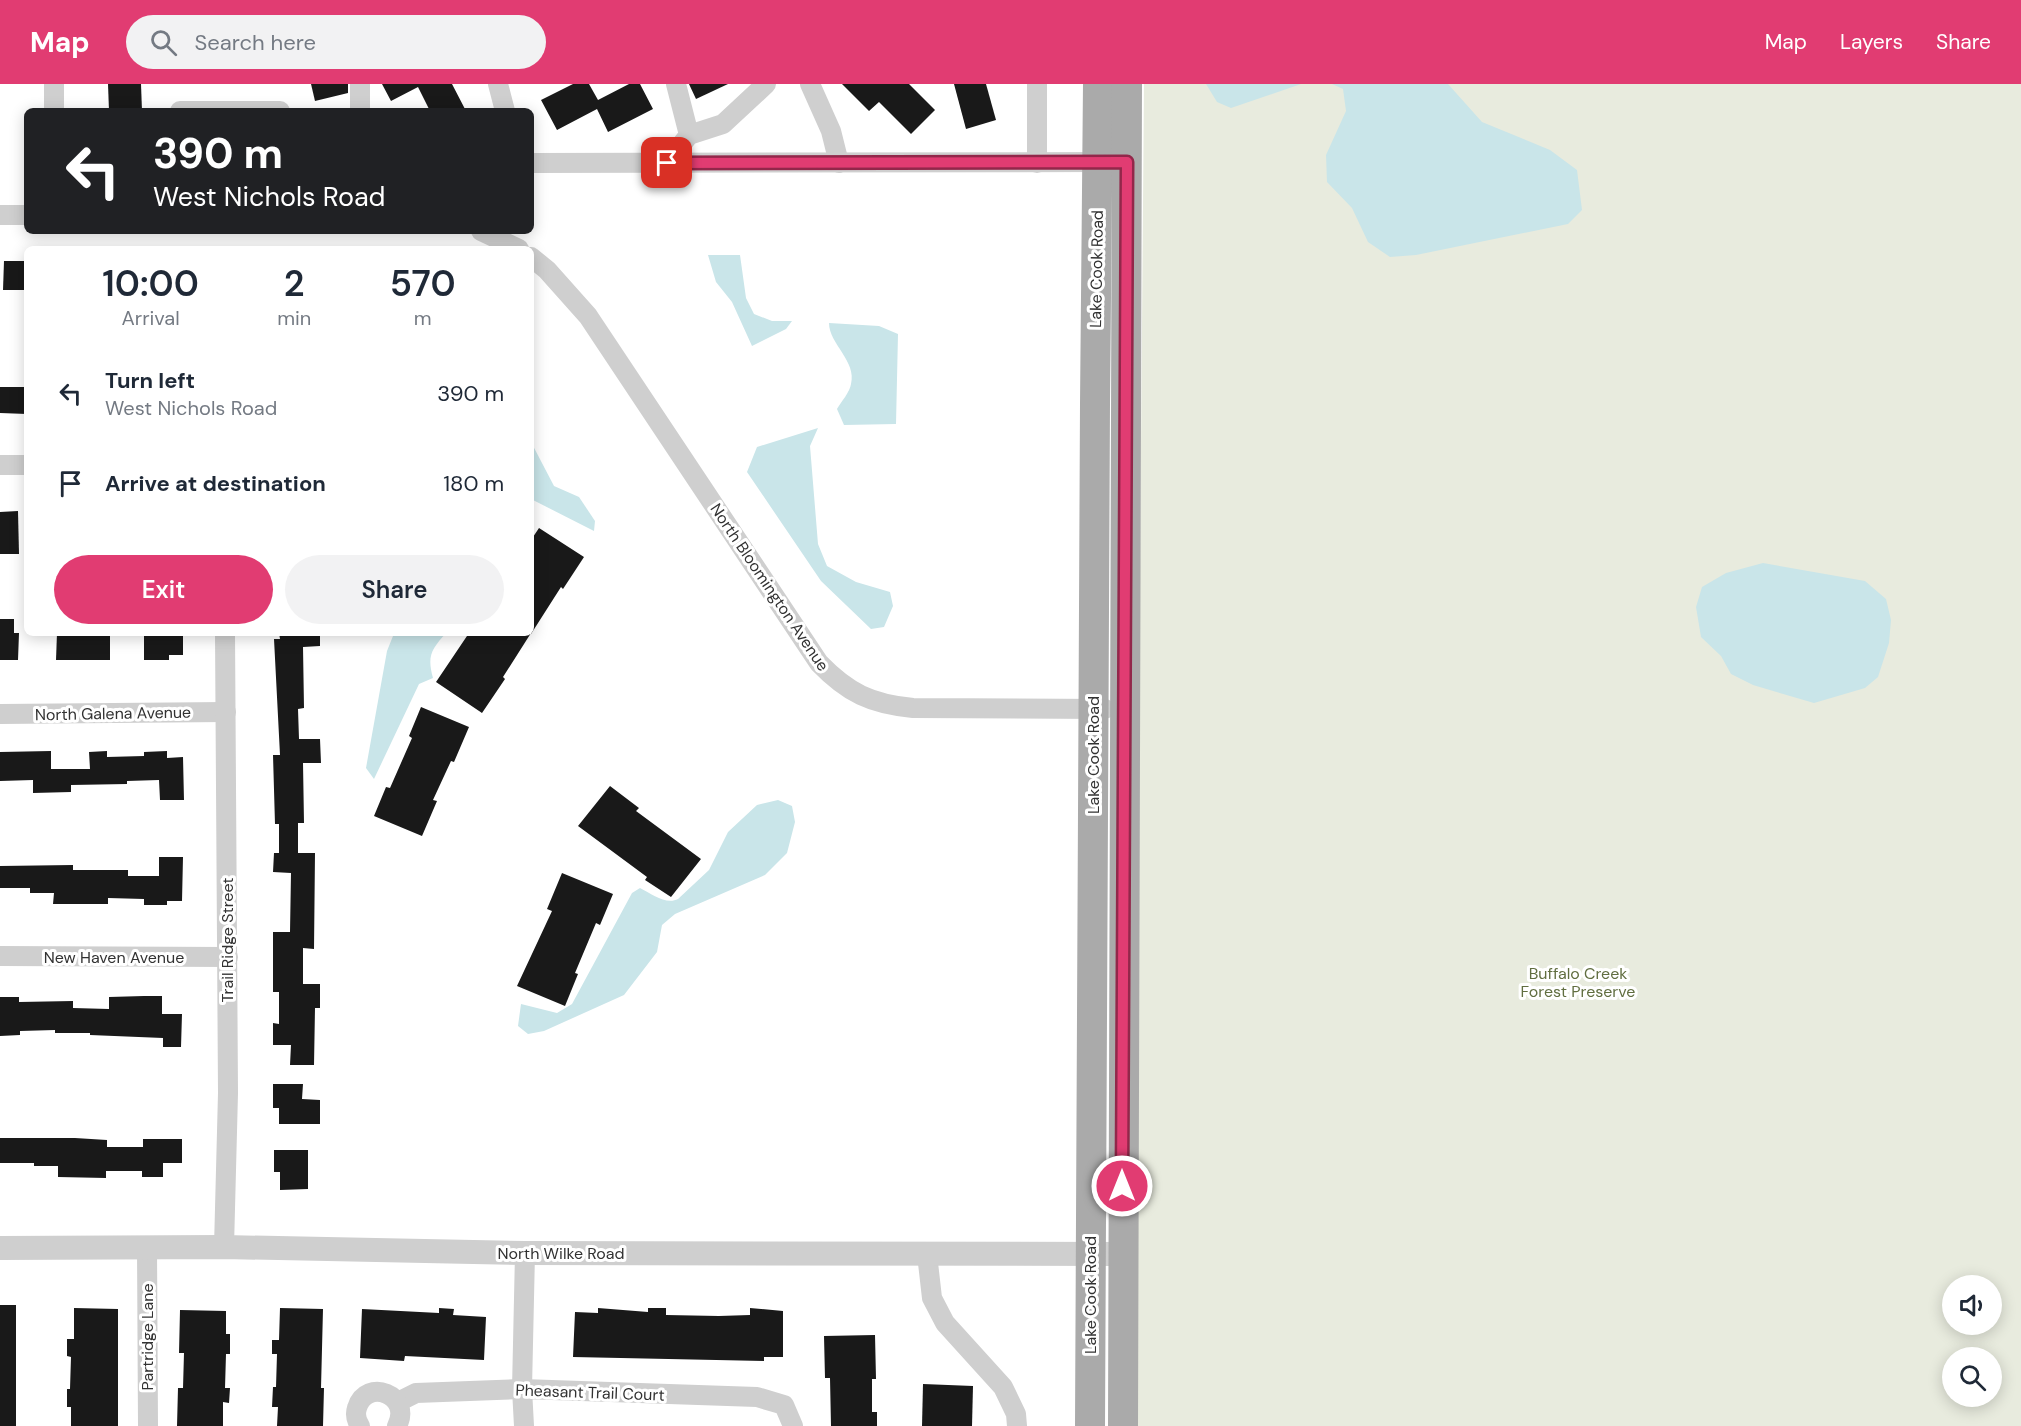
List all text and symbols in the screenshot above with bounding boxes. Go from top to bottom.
search box [126,15,546,69]
text: Map [30,24,90,61]
icon: search [147,26,180,59]
text: Search here [195,28,316,57]
text: Map [1765,28,1807,56]
text: Layers [1840,28,1903,56]
text: Share [1936,28,1991,56]
text: 390 m [153,126,283,181]
icon: left [54,132,132,210]
pin [641,137,692,188]
icon: arrive [650,146,683,179]
text: West Nichols Road [153,179,386,214]
street label: Lake Cook Road [1085,210,1108,328]
text: 10:00 [102,260,199,307]
text: 2 [284,260,305,307]
text: 570 [390,260,456,307]
text: Arrival [121,305,180,331]
text: min [277,305,311,331]
text: m [414,305,432,331]
text: Turn left [105,366,195,395]
icon: left [54,377,87,410]
text: 390 m [437,379,504,408]
text: West Nichols Road [105,395,277,421]
icon: arrive [54,467,87,500]
text: Arrive at destination [105,469,326,498]
text: 180 m [443,469,504,498]
street label: North Bloomington Avenue [706,499,834,675]
button: Exit [54,555,273,624]
button: Share [285,555,504,624]
street label: Lake Cook Road [1083,696,1104,814]
street label: North Galena Avenue [35,702,191,725]
street label: Trail Ridge Street [217,877,238,1003]
street label: New Haven Avenue [44,947,184,968]
park label: Buffalo Creek Forest Preserve [1521,963,1635,1002]
position arrow [1090,1154,1154,1218]
street label: Lake Cook Road [1080,1236,1101,1354]
street label: North Wilke Road [497,1243,625,1264]
map controls [1942,1275,2002,1407]
button: sound [1942,1275,2002,1335]
street label: Partridge Lane [137,1284,158,1390]
button: search [1942,1347,2002,1407]
street label: Pheasant Trail Court [515,1379,665,1406]

